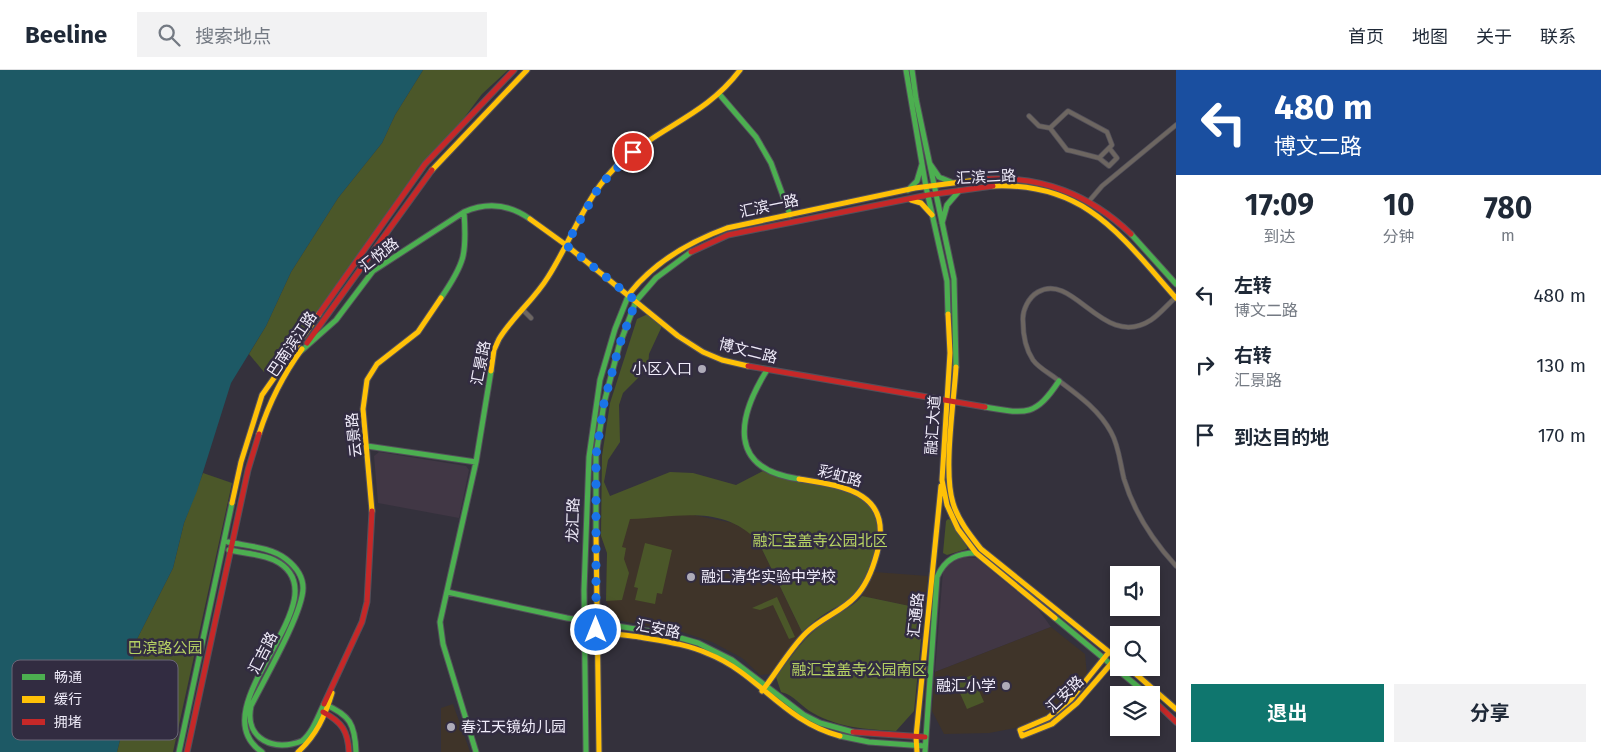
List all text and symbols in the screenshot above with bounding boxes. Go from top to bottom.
search box [137,12,487,57]
text: Beeline [25,21,107,49]
icon: search [155,21,183,49]
text: 搜索地点 [195,25,271,48]
text: 首页 [1348,26,1384,48]
text: 地图 [1412,26,1448,48]
text: 关于 [1476,26,1512,48]
text: 联系 [1540,26,1576,48]
text: 480 m [1274,86,1372,128]
icon: left [1191,90,1256,155]
pin [612,131,654,173]
text: 博文二路 [1274,133,1362,160]
icon: arrive [619,138,647,166]
street label: 汇滨二路 [956,166,1016,188]
text: 17:09 [1245,187,1314,223]
text: 10 [1383,187,1415,223]
text: 780 [1484,190,1532,226]
street label: 汇滨一路 [738,191,800,221]
text: m [1501,226,1515,245]
text: 到达 [1263,227,1295,246]
text: 分钟 [1383,227,1415,246]
street label: 汇悦路 [356,234,402,276]
text: 左转 [1234,274,1272,297]
icon: left [1191,281,1219,309]
text: 480 m [1534,284,1586,307]
text: 博文二路 [1234,301,1298,320]
street label: 巴南滨江路 [264,308,320,380]
street label: 博文二路 [717,335,779,367]
street label: 汇景路 [468,339,494,387]
text: 右转 [1234,344,1272,367]
icon: right [1191,351,1219,379]
text: 130 m [1536,354,1586,377]
place label: 小区入口 [632,360,692,378]
marker: 小区入口 [696,363,708,375]
text: 汇景路 [1234,371,1282,390]
street label: 融汇大道 [922,394,944,456]
street label: 云景路 [343,412,365,458]
icon: arrive [1191,421,1219,449]
text: 170 m [1538,424,1586,447]
text: 到达目的地 [1234,426,1329,449]
street label: 彩虹路 [816,461,864,491]
street label: 龙汇路 [563,497,583,543]
park label: 融汇宝盖寺公园北区 [752,532,888,550]
map controls [1110,566,1160,736]
button: sound [1110,566,1160,616]
place label: 融汇清华实验中学校 [701,568,836,586]
marker: 融汇清华实验中学校 [685,571,697,583]
street label: 汇通路 [905,592,927,638]
position arrow [569,603,621,655]
street label: 汇安路 [634,616,682,642]
button: search [1110,626,1160,676]
street label: 汇吉路 [245,629,281,677]
park label: 巴滨路公园 [127,639,203,657]
legend [12,660,178,740]
park label: 融汇宝盖寺公园南区 [791,661,927,679]
text: 畅通 [54,669,82,686]
street label: 汇安路 [1043,672,1087,716]
place label: 融汇小学 [936,677,996,695]
marker: 融汇小学 [1000,680,1012,692]
button: 退出 [1191,684,1384,742]
button: 分享 [1394,684,1586,742]
button: layers [1110,686,1160,736]
text: 缓行 [54,691,82,708]
text: 拥堵 [54,714,82,731]
place label: 春江天镜幼儿园 [461,718,566,736]
marker: 春江天镜幼儿园 [445,721,457,733]

